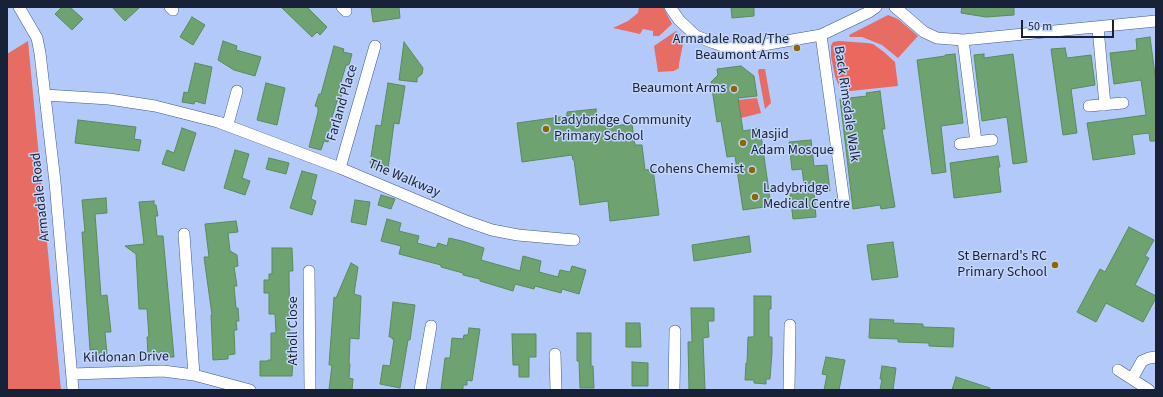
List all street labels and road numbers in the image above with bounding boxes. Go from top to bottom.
street label: Back Rimsdale Walk [830,45,862,163]
street label: Farland Place [324,63,362,143]
street label: Armadale Road [28,152,54,242]
street label: The Walkway [365,156,443,202]
street label: Atholl Close [286,296,302,366]
street label: Kildonan Drive [83,349,169,367]

